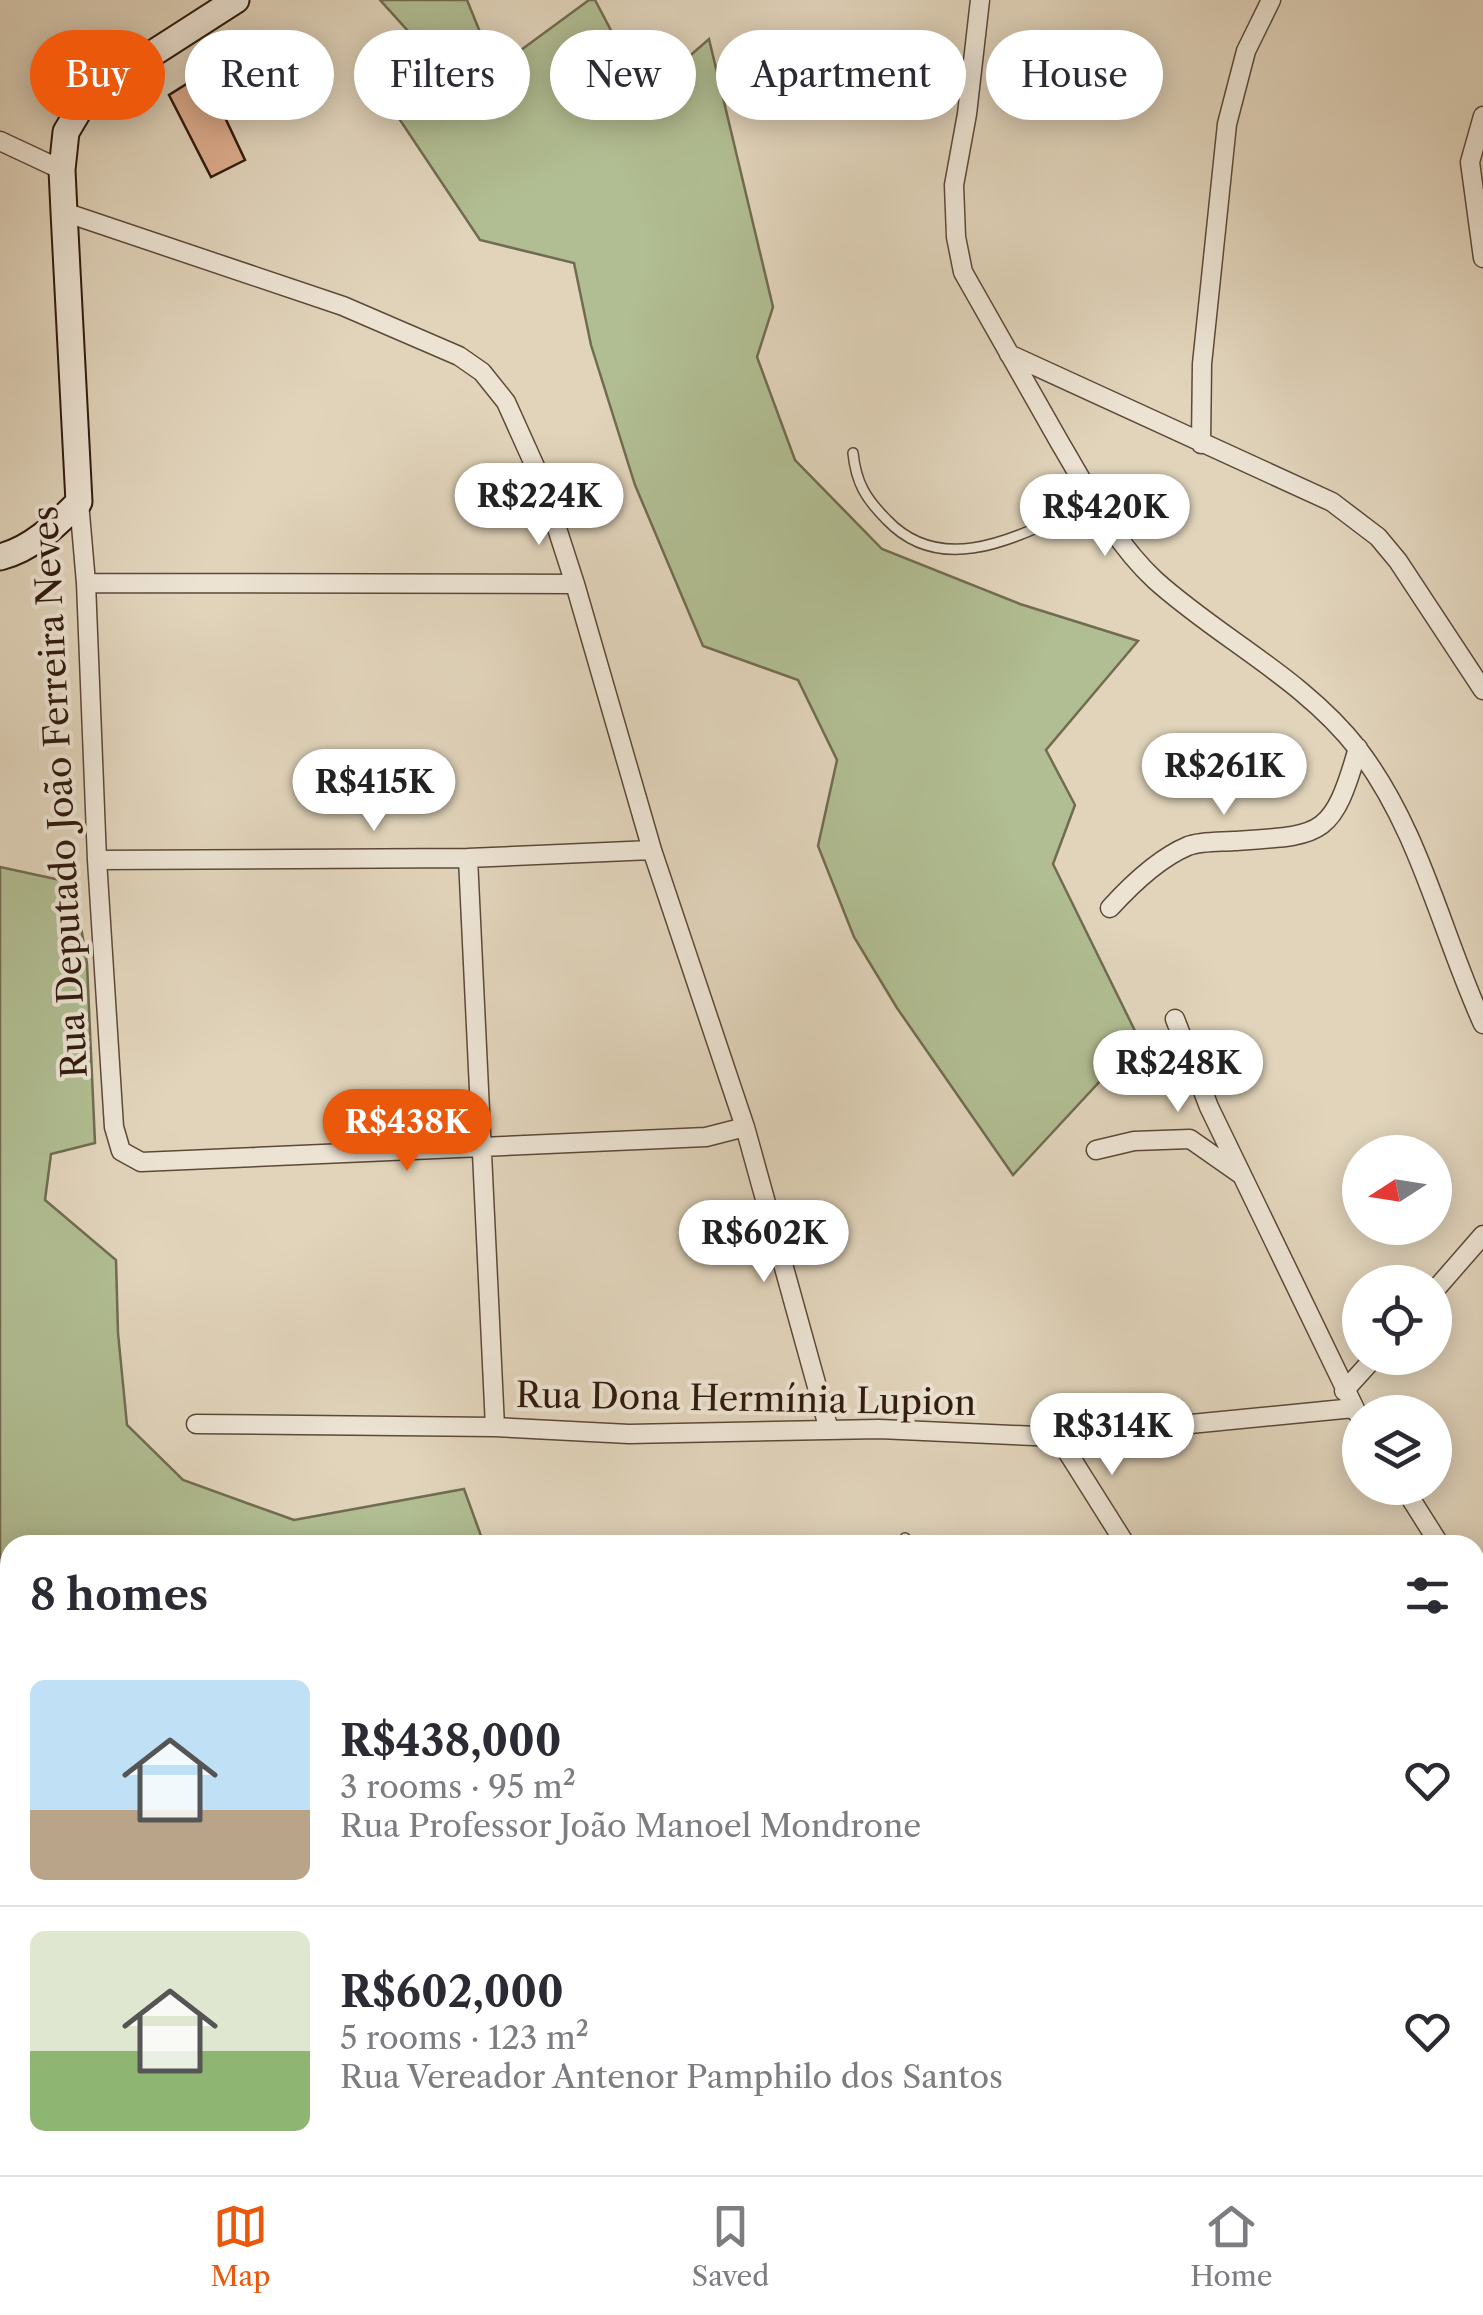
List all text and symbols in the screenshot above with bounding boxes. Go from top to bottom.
chip: Buy [30,30,165,120]
chip: Rent [185,30,334,120]
chip: Filters [354,30,530,120]
chip: New [550,30,696,120]
chip: Apartment [716,30,966,120]
chip: House [986,30,1163,120]
pin: R$224K [458,463,620,548]
pin: R$420K [1024,474,1186,559]
text: R$224K [477,476,601,515]
text: R$420K [1042,487,1168,526]
street label: Rua Deputado João Ferreira Neves [23,505,96,1079]
pin: R$261K [1143,733,1305,818]
text: R$261K [1164,746,1284,785]
pin: R$415K [293,749,455,834]
text: R$415K [314,762,434,801]
pin: R$248K [1097,1030,1259,1115]
text: R$248K [1115,1043,1241,1082]
pin: R$438K [326,1089,488,1174]
text: R$438K [345,1102,469,1141]
north arrow [1342,1135,1452,1245]
map controls [1342,1135,1452,1505]
pin: R$602K [683,1200,845,1285]
text: R$602K [701,1213,827,1252]
button: locate [1342,1265,1452,1375]
street label: Rua Dona Hermínia Lupion [515,1373,977,1424]
pin: R$314K [1031,1393,1193,1478]
button: layers [1342,1395,1452,1505]
text: R$314K [1052,1406,1172,1445]
icon: filters [1400,1568,1455,1623]
text: 8 homes [30,1569,208,1621]
text: R$438,000 [340,1715,562,1767]
icon: home [110,1720,230,1840]
icon: heart [1400,1753,1455,1808]
text: 3 rooms · 95 m² [340,1767,576,1806]
text: Rua Professor João Manoel Mondrone [340,1806,921,1845]
text: R$602,000 [340,1966,564,2018]
icon: home [110,1971,230,2091]
icon: heart [1400,2004,1455,2059]
text: 5 rooms · 123 m² [340,2018,589,2057]
text: Rua Vereador Antenor Pamphilo dos Santos [340,2057,1003,2096]
tab: Map [210,2199,271,2293]
tab: Saved [692,2199,769,2293]
tab: Home [1190,2199,1273,2293]

